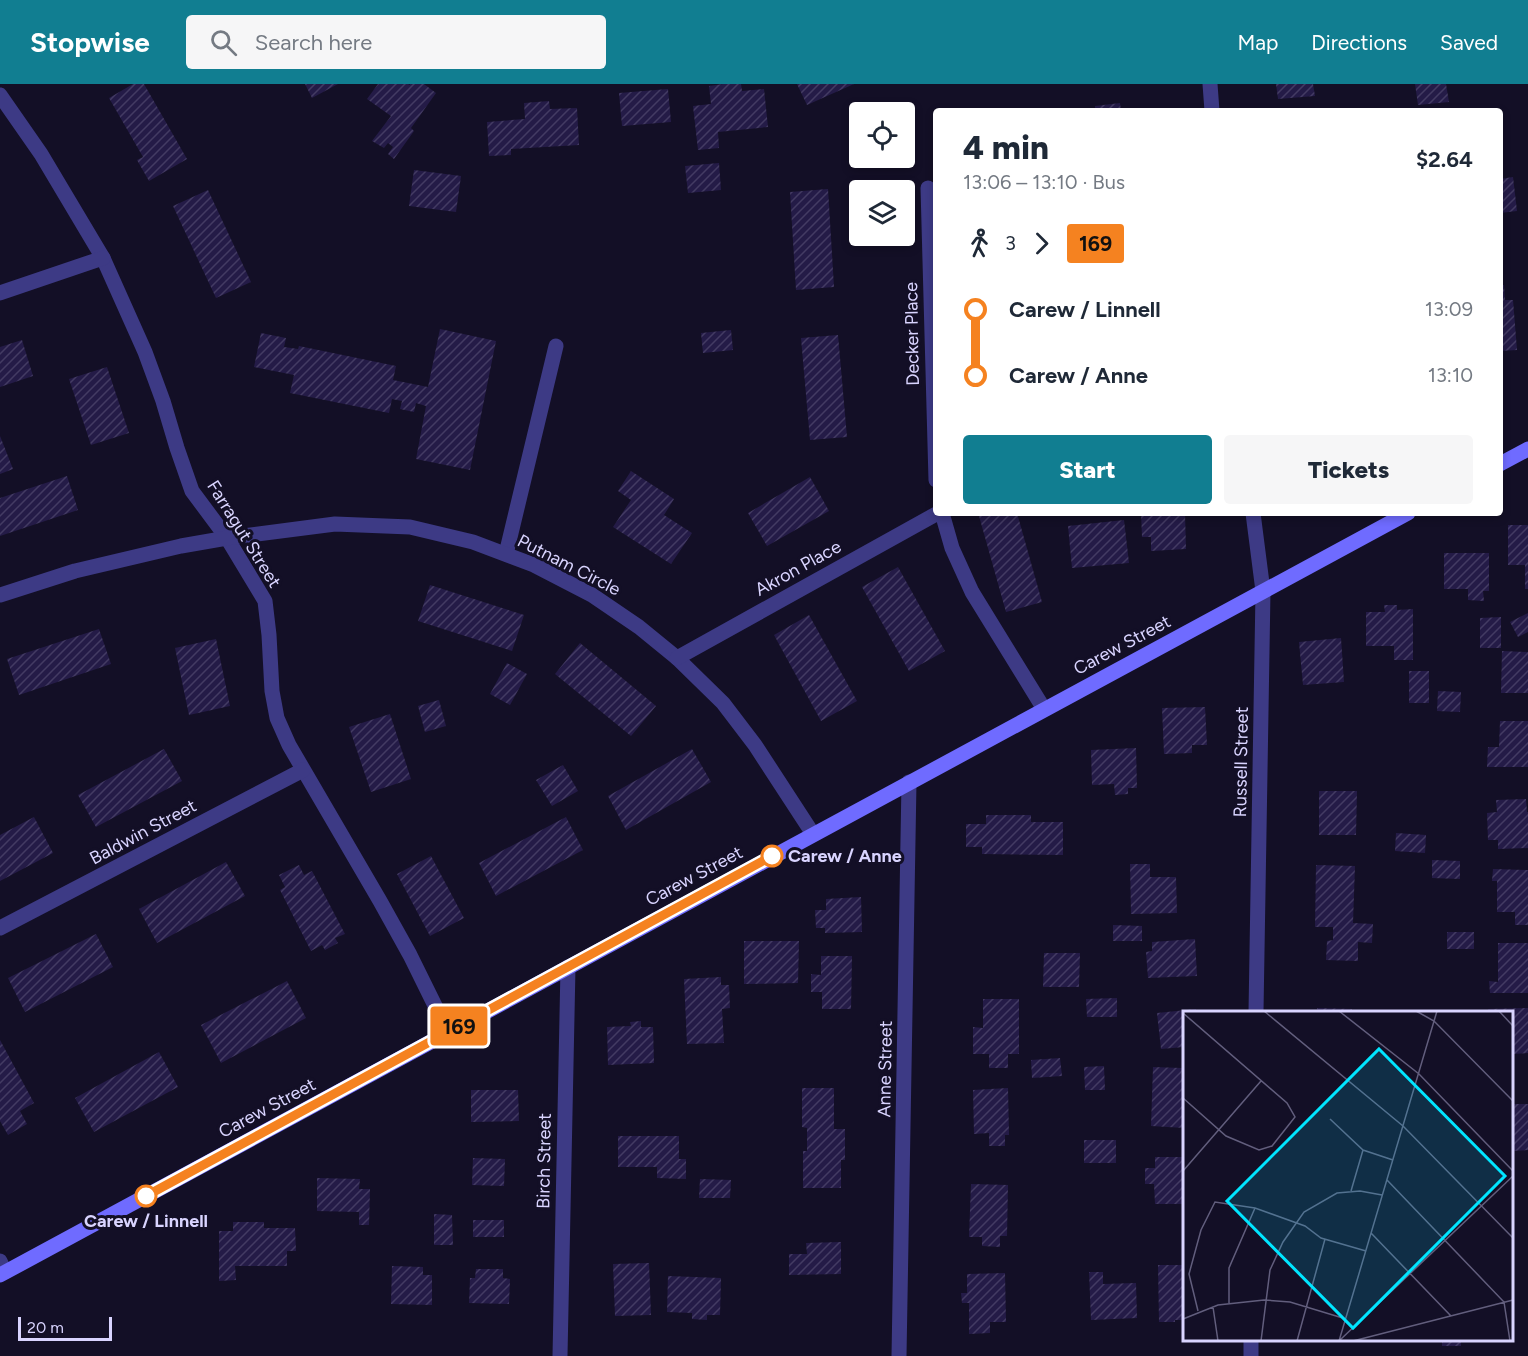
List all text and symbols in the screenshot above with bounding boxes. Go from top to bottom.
search box [186,15,606,69]
text: Stopwise [30,25,150,59]
icon: search [207,26,240,59]
text: Search here [255,29,372,56]
text: Map [1237,30,1278,55]
text: Directions [1311,30,1407,55]
text: Saved [1440,30,1498,55]
map controls [849,102,915,246]
button: locate [849,102,915,168]
text: 4 min [963,128,1049,167]
text: $2.64 [1416,146,1473,173]
text: 13:06 – 13:10 · Bus [963,170,1125,194]
button: layers [849,180,915,246]
icon: walk [963,227,996,260]
icon: forward [1025,227,1058,260]
text: 3 [1005,231,1016,255]
text: 169 [1079,231,1112,256]
street label: Decker Place [900,282,924,386]
text: Carew / Linnell [1009,296,1161,323]
text: 13:09 [1425,297,1473,321]
text: Carew / Anne [1009,362,1148,389]
text: 13:10 [1428,363,1473,387]
button: Start [963,435,1212,504]
button: Tickets [1224,435,1473,504]
street label: Farragut Street [202,476,286,592]
street label: Putnam Circle [514,530,624,601]
street label: Akron Place [751,535,845,601]
street label: Carew Street [1070,610,1174,680]
street label: Russell Street [1229,706,1253,818]
street label: Baldwin Street [86,795,200,869]
street label: Carew Street [642,841,746,911]
marker: Carew / Anne [761,845,783,867]
place label: Carew / Anne [788,845,902,867]
line badge: 169 [424,1006,494,1046]
inset map [1183,1011,1513,1341]
text: 169 [442,1014,476,1039]
street label: Anne Street [873,1020,897,1118]
street label: Carew Street [215,1073,319,1143]
street label: Birch Street [532,1113,556,1209]
marker: Carew / Linnell [135,1185,157,1207]
place label: Carew / Linnell [84,1210,208,1232]
scale bar [18,1314,112,1342]
text: 20 m [27,1318,64,1337]

